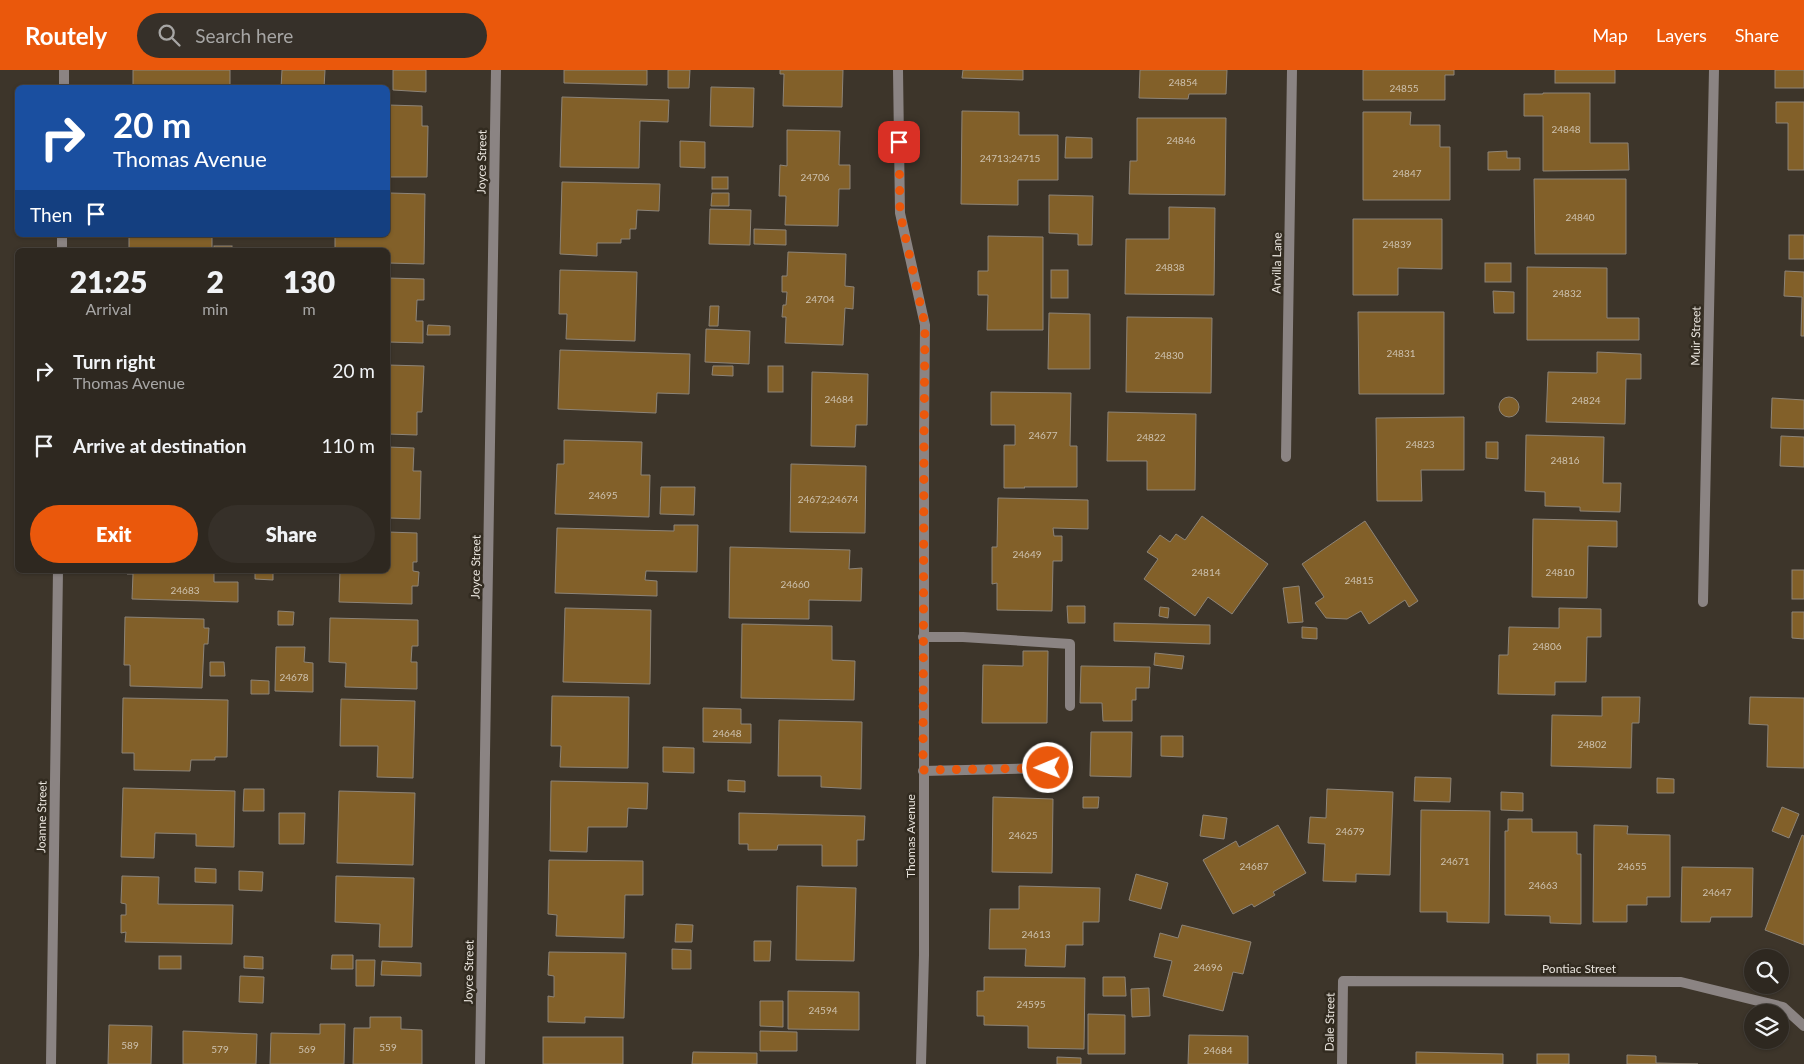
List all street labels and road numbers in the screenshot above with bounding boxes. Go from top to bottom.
street label: Joyce Street [473,129,490,194]
street label: Arvilla Lane [1268,232,1285,294]
street label: Muir Street [1687,305,1704,366]
street label: Joyce Street [467,534,484,599]
street label: Joanne Street [33,780,50,853]
street label: Thomas Avenue [903,794,918,878]
street label: Joyce Street [460,939,477,1004]
street label: Pontiac Street [1542,961,1617,976]
street label: Dale Street [1321,992,1338,1052]

